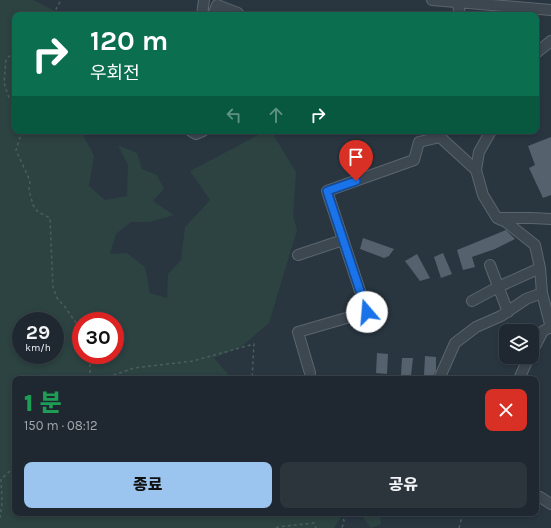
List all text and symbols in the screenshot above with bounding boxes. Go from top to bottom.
text: 120 m [90,24,168,57]
icon: right [24,28,76,80]
text: 우회전 [90,62,140,84]
icon: left [223,104,245,126]
icon: ahead [265,104,287,126]
icon: right [307,104,329,126]
pin [339,140,373,181]
icon: arrive [345,146,367,168]
position arrow [346,291,388,333]
speed limit sign: 30 [72,312,124,364]
text: 29 [26,321,50,344]
map controls [499,324,539,364]
button: layers [499,324,539,364]
text: km/h [25,342,51,354]
text: 1 분 [24,389,62,417]
button: close [485,389,527,431]
text: 150 m · 08:12 [24,418,98,433]
button: 종료 [24,462,272,508]
button: 공유 [280,462,527,508]

